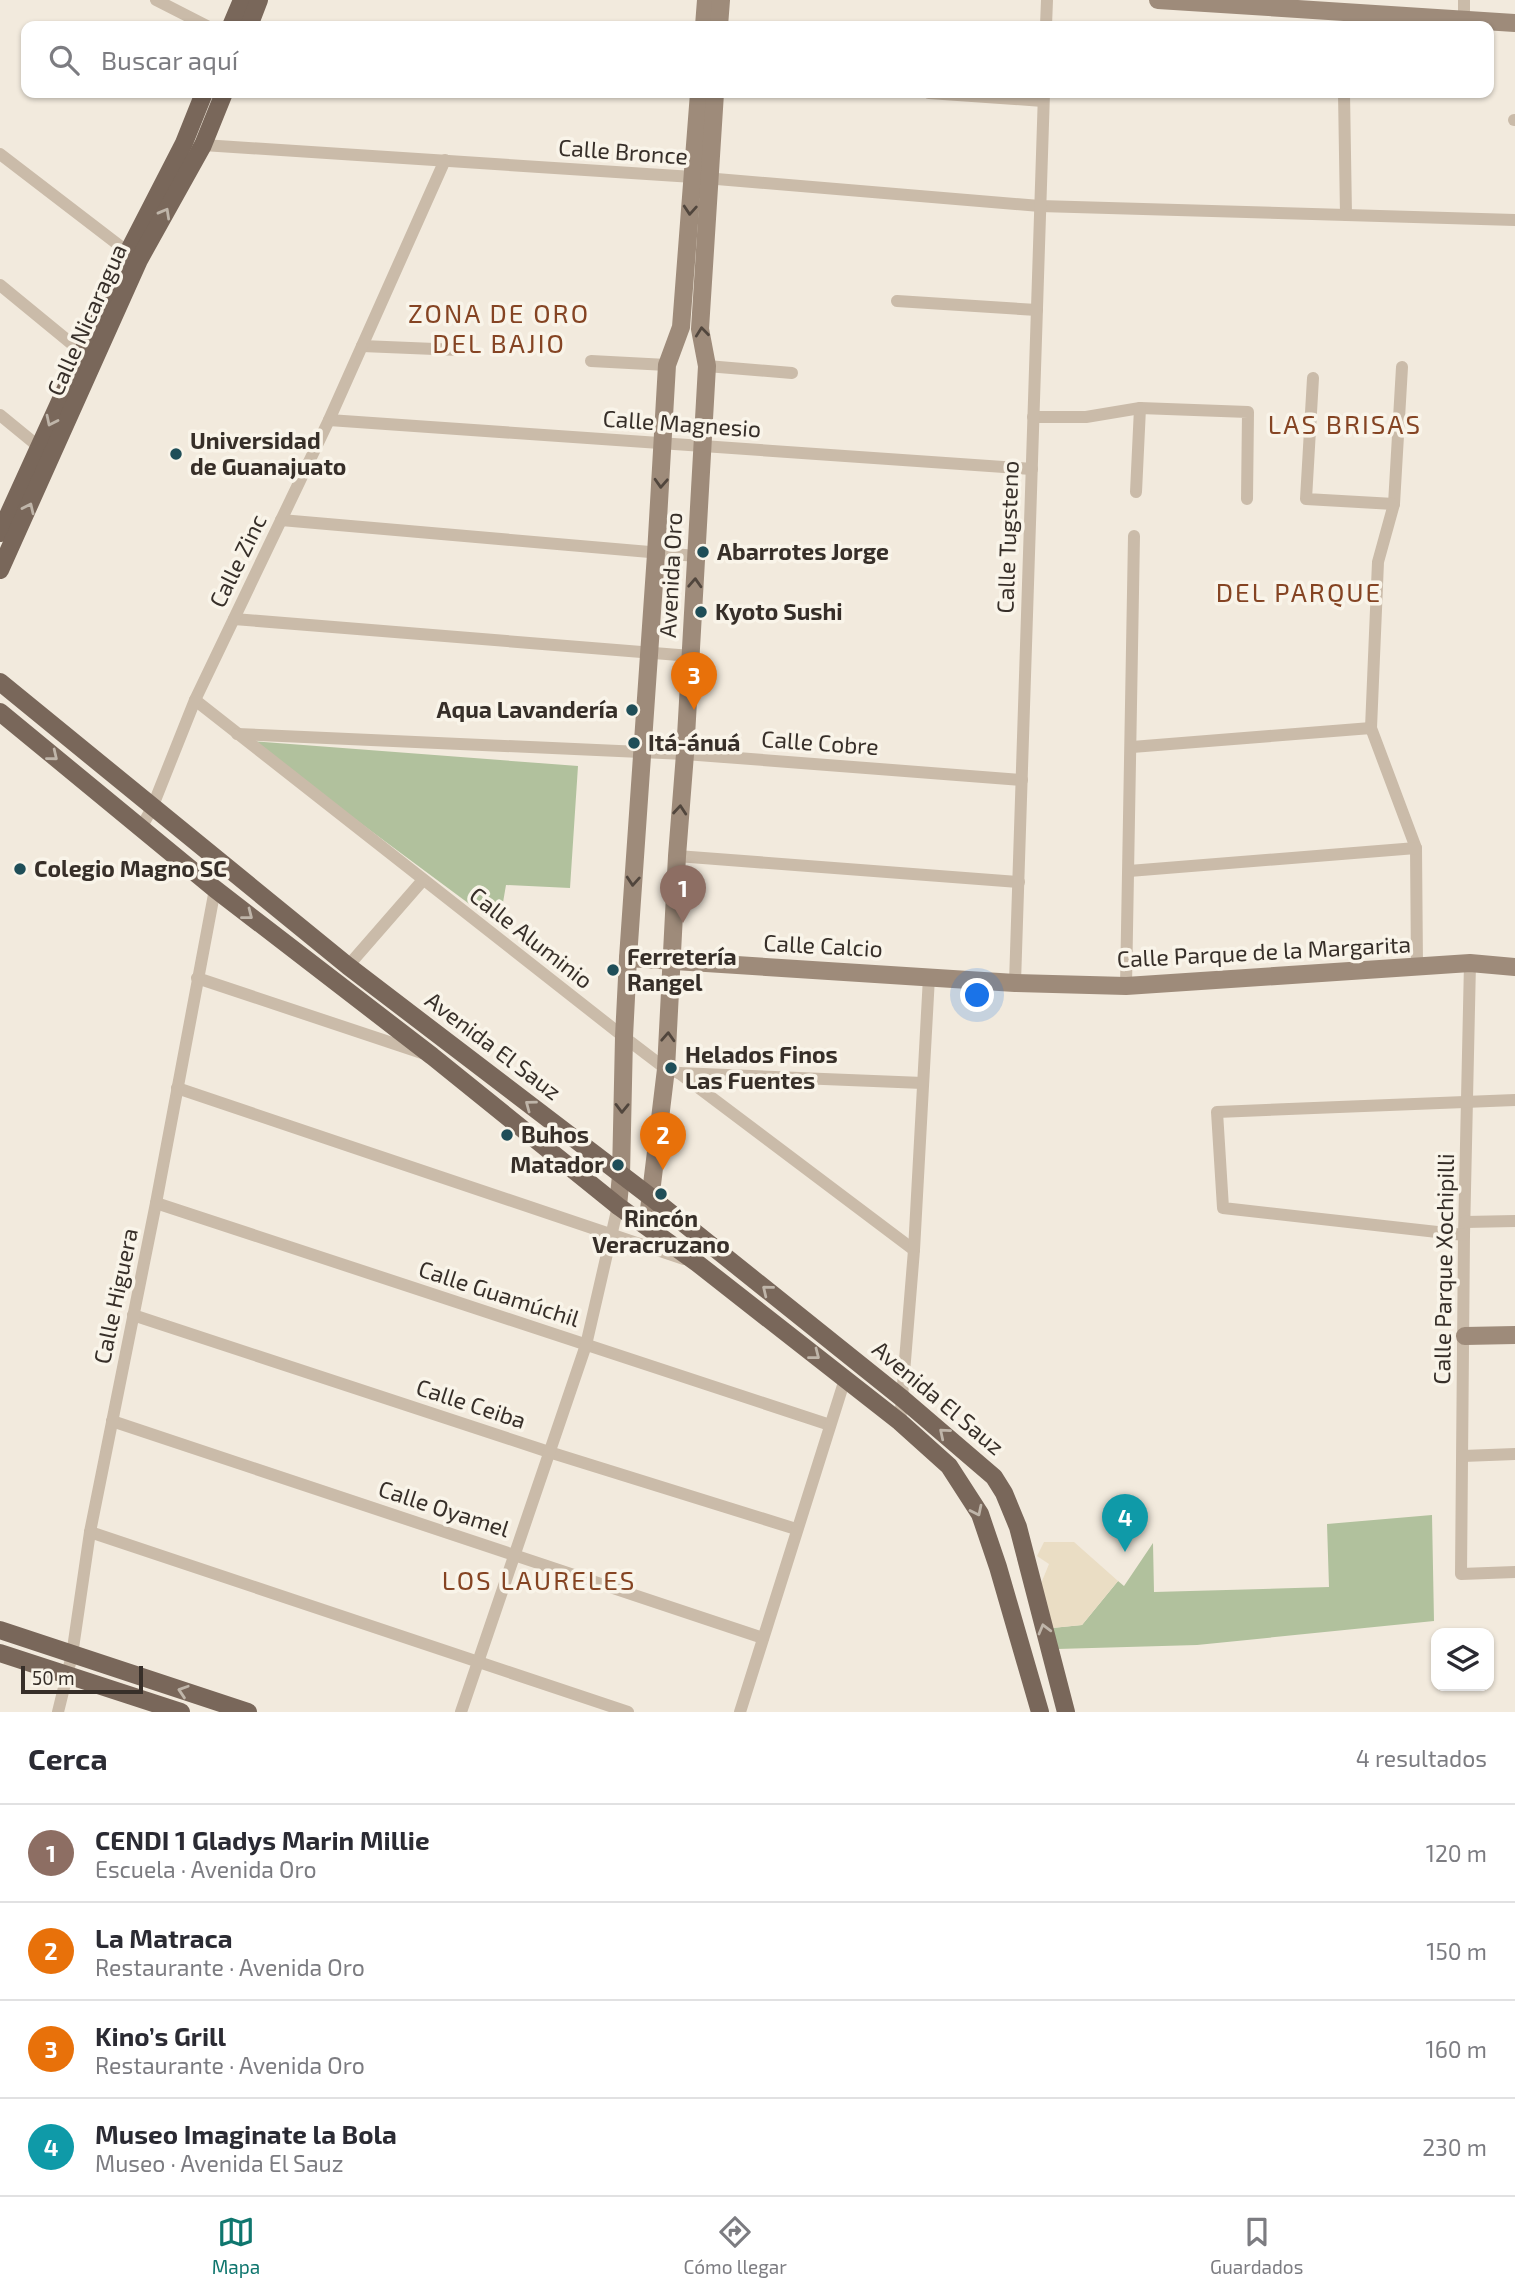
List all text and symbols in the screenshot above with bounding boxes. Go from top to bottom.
search box [21,21,1494,98]
icon: search [45,41,83,79]
text: Buscar aquí [101,44,238,75]
street label: Calle Bronce [557,133,689,169]
one-way arrow [683,204,698,215]
one-way arrow [157,208,170,221]
street label: Calle Nicaragua [40,239,132,400]
district label: ZONA DE ORO DEL BAJIO [408,297,590,358]
one-way arrow [694,326,709,338]
street label: Calle Magnesio [602,404,762,443]
district label: LAS BRISAS [1268,408,1422,439]
one-way arrow [45,414,59,426]
place label: Universidad de Guanajuato [190,426,346,480]
marker: Universidad de Guanajuato [168,446,184,462]
street label: Calle Tugsteno [990,460,1024,614]
one-way arrow [653,478,668,489]
one-way arrow [21,503,35,516]
street label: Calle Zinc [203,509,272,612]
street label: Avenida Oro [653,511,687,638]
place label: Abarrotes Jorge [717,537,889,565]
marker: Abarrotes Jorge [695,544,711,560]
district label: DEL PARQUE [1216,576,1382,607]
one-way arrow [687,577,702,588]
place label: Kyoto Sushi [715,597,843,625]
marker: Kyoto Sushi [693,604,709,620]
pin: 3 [671,652,717,710]
place label: Aqua Lavandería [436,695,618,723]
marker: Aqua Lavandería [624,702,640,718]
street label: Calle Cobre [761,724,880,760]
place label: Itá-ánuá [648,728,740,756]
marker: Itá-ánuá [626,735,642,751]
one-way arrow [44,748,57,760]
one-way arrow [673,804,688,816]
place label: Colegio Magno SC [34,854,227,882]
marker: Colegio Magno SC [12,861,28,877]
pin: 1 [660,865,706,923]
one-way arrow [626,876,641,887]
street label: Calle Aluminio [464,880,599,994]
one-way arrow [240,906,253,919]
street label: Calle Calcio [763,928,883,962]
street label: Calle Parque de la Margarita [1116,929,1412,973]
place label: Ferretería Rangel [627,942,737,996]
marker: Ferretería Rangel [605,962,621,978]
your location [960,978,994,1012]
street label: Avenida El Sauz [420,985,567,1105]
one-way arrow [660,1031,675,1042]
place label: Helados Finos Las Fuentes [685,1040,838,1094]
marker: Helados Finos Las Fuentes [663,1060,679,1076]
one-way arrow [525,1101,538,1114]
one-way arrow [615,1103,630,1114]
pin: 2 [640,1112,686,1170]
place label: Buhos [521,1120,589,1148]
marker: Buhos [499,1127,515,1143]
place label: Matador [510,1150,604,1178]
street label: Calle Parque Xochipilli [1427,1153,1459,1385]
marker: Matador [610,1157,626,1173]
marker: Rincón Veracruzano [653,1186,669,1202]
place label: Rincón Veracruzano [592,1204,730,1258]
street label: Calle Higuera [87,1225,143,1366]
street label: Calle Guamúchil [415,1254,583,1332]
one-way arrow [763,1286,776,1298]
street label: Avenida El Sauz [867,1334,1010,1460]
one-way arrow [807,1346,819,1359]
street label: Calle Ceiba [413,1372,530,1434]
one-way arrow [939,1429,952,1441]
street label: Calle Oyamel [375,1474,514,1542]
pin: 4 [1102,1494,1148,1552]
one-way arrow [969,1504,983,1516]
district label: LOS LAURELES [442,1564,636,1595]
one-way arrow [1038,1624,1053,1636]
map controls [1431,1628,1494,1691]
button: layers [1431,1628,1494,1691]
scale bar [21,1663,144,1695]
text: 50 m [32,1666,75,1689]
one-way arrow [178,1685,190,1699]
text: Cerca [28,1740,108,1776]
text: 4 resultados [1356,1744,1487,1772]
text: CENDI 1 Gladys Marin Millie [95,1824,430,1855]
text: 1 [46,1839,56,1867]
text: 120 m [1426,1839,1487,1867]
text: Escuela · Avenida Oro [95,1855,316,1883]
text: La Matraca [95,1922,233,1953]
text: 2 [44,1937,58,1965]
text: 150 m [1426,1937,1487,1965]
text: Restaurante · Avenida Oro [95,1953,365,1981]
text: Kino’s Grill [95,2020,226,2051]
text: 3 [44,2035,58,2063]
text: 160 m [1426,2035,1487,2063]
text: Restaurante · Avenida Oro [95,2051,365,2079]
text: Museo Imaginate la Bola [95,2118,397,2149]
text: 4 [44,2133,58,2161]
text: 230 m [1422,2133,1487,2161]
text: Museo · Avenida El Sauz [95,2149,343,2177]
tab: Mapa [212,2213,260,2278]
tab: Cómo llegar [683,2213,787,2278]
tab: Guardados [1210,2213,1303,2278]

